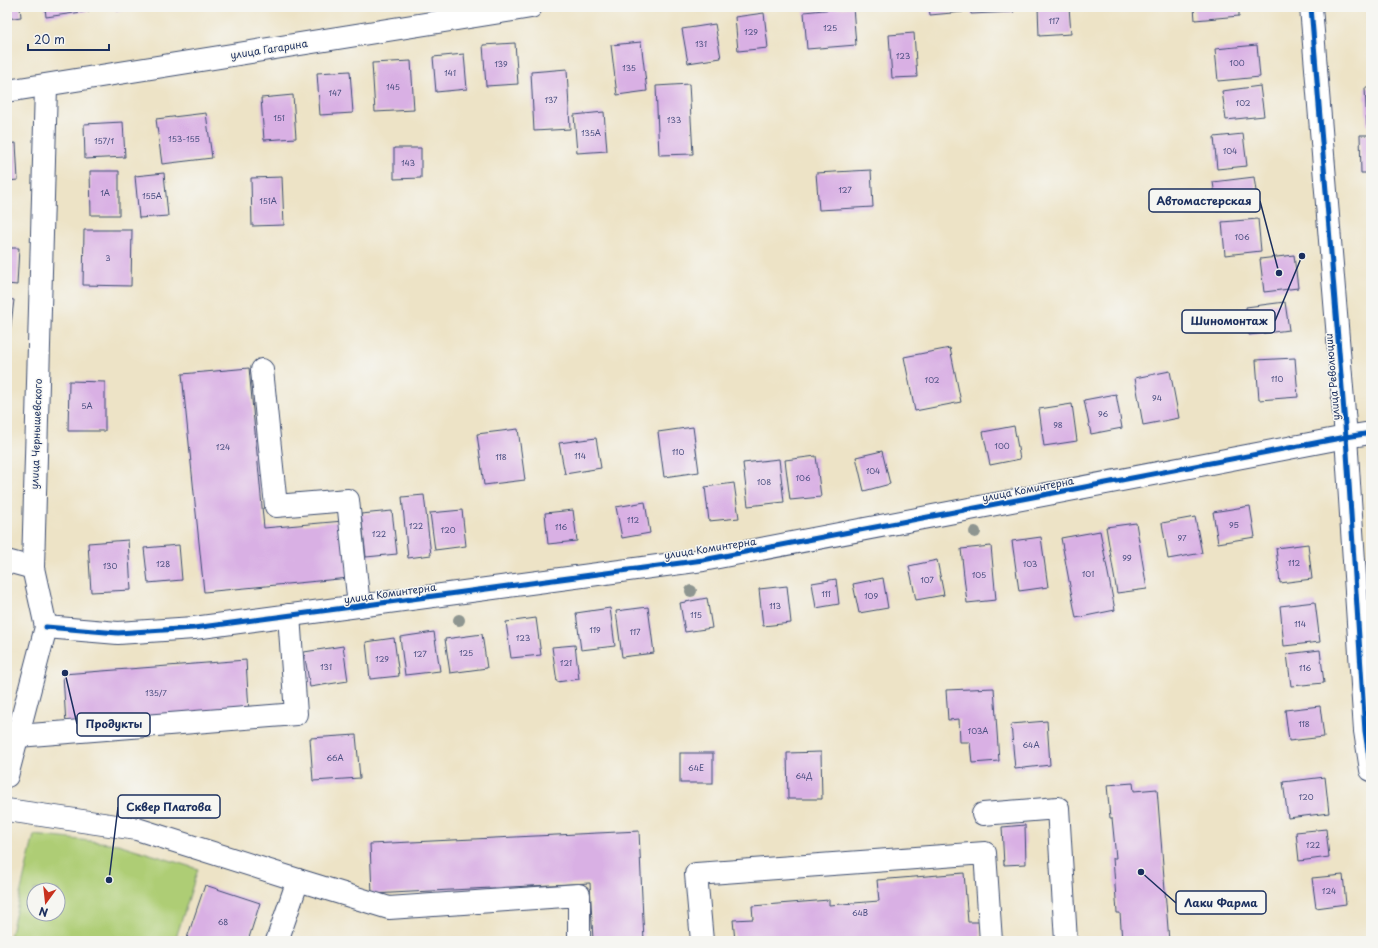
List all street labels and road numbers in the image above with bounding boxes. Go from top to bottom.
street label: улица Гагарина [229,35,309,62]
street label: улица Революции [1320,333,1343,421]
street label: улица Чернышевского [26,378,45,490]
street label: улица Коминтерна [981,472,1076,505]
street label: улица Коминтерна [663,533,758,562]
street label: улица Коминтерна [343,578,438,606]

